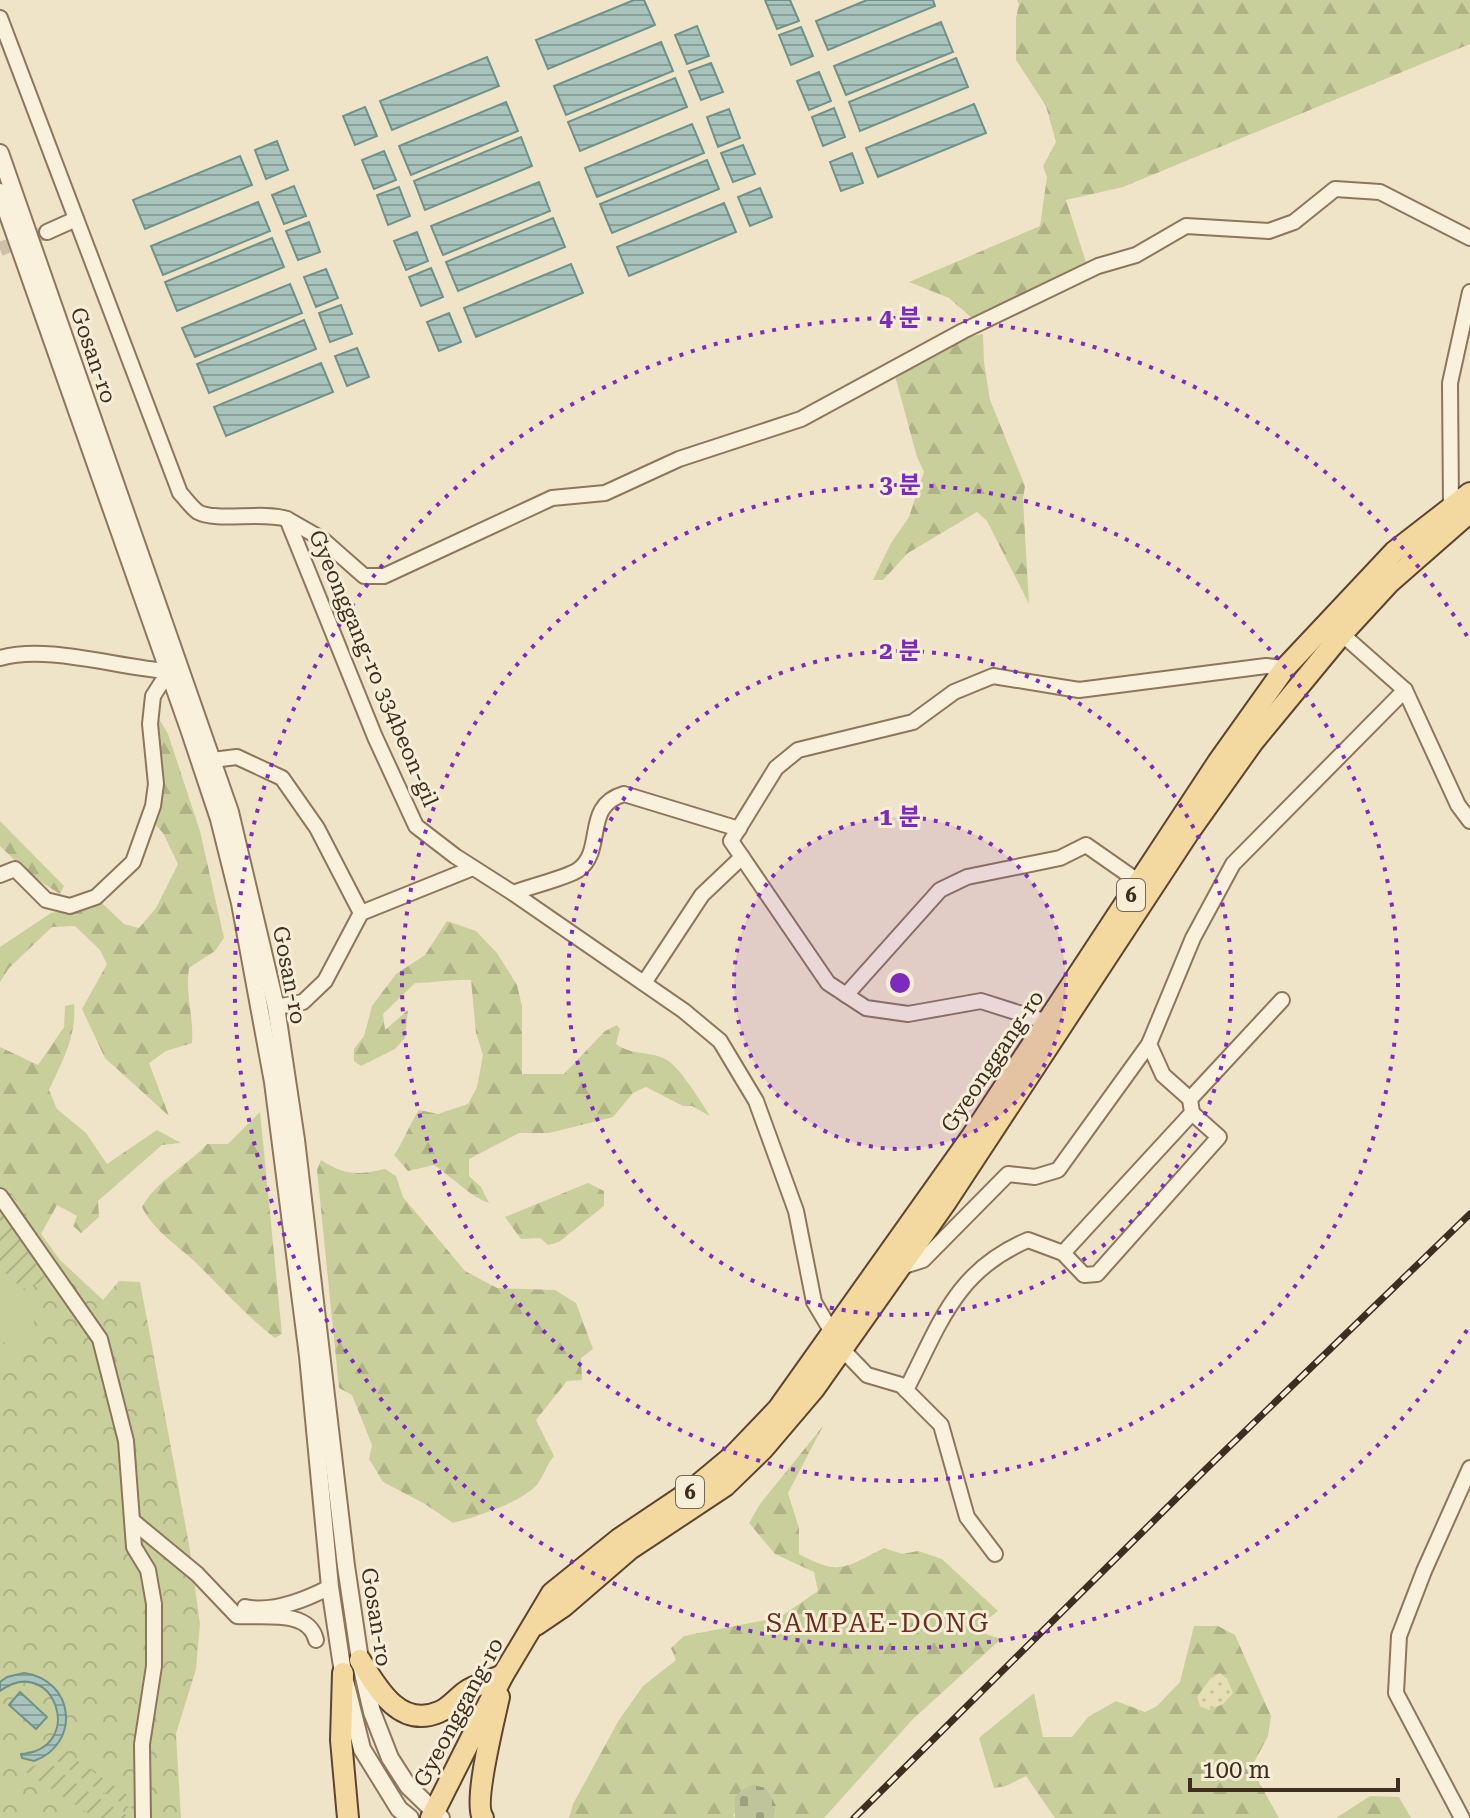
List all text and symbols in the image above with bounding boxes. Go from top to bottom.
street label: Gosan-ro [66,304,122,406]
text: 4 분 [879,304,921,332]
text: 3 분 [879,471,921,499]
street label: Gyeonggang-ro 334beon-gil [304,526,443,810]
text: 2 분 [879,637,921,665]
text: 1 분 [879,803,921,831]
road number: 6 [1117,879,1145,911]
street label: Gosan-ro [268,924,311,1026]
centre of rings [886,969,914,997]
street label: Gyeonggang-ro [936,986,1049,1137]
road number: 6 [676,1476,704,1508]
street label: Gosan-ro [356,1566,397,1668]
district label: SAMPAE-DONG [766,1608,990,1638]
street label: Gyeonggang-ro [409,1633,508,1791]
scale bar [1190,1742,1398,1792]
text: 100 m [1202,1756,1270,1784]

